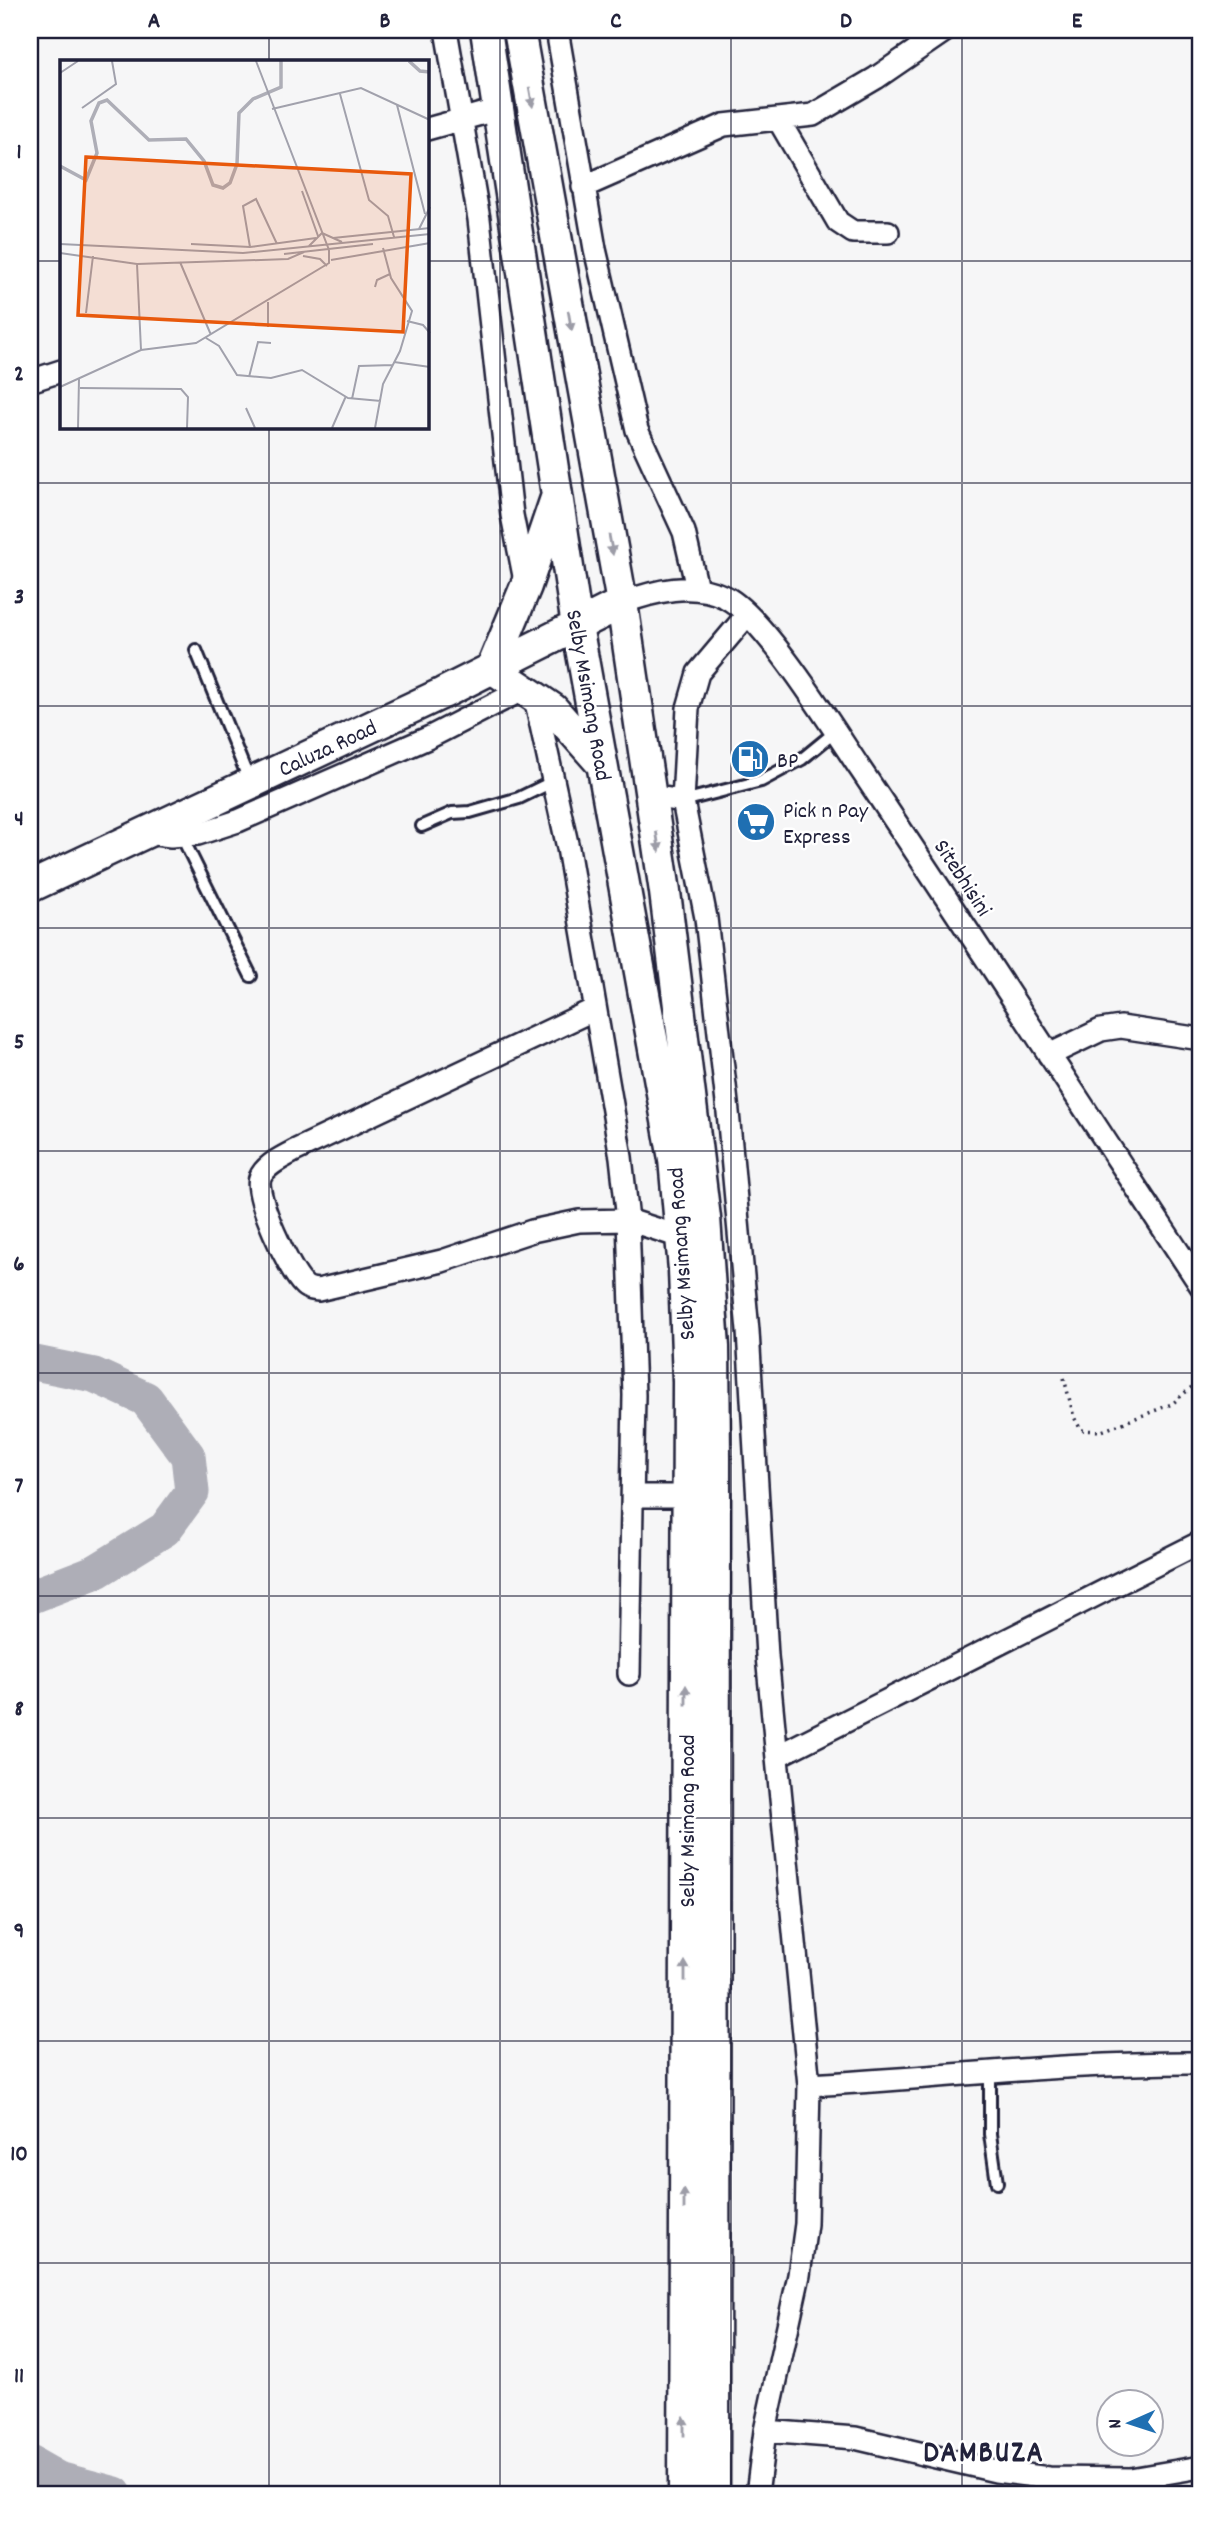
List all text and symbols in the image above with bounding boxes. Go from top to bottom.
text: A [148,6,160,39]
text: B [380,6,391,39]
text: C [610,6,622,39]
text: D [840,6,852,39]
text: E [1072,6,1083,39]
inset map [60,60,429,429]
one-way arrow [526,86,537,108]
text: 1 [16,137,22,170]
one-way arrow [565,310,576,332]
text: 2 [14,359,24,392]
one-way arrow [606,534,617,556]
text: 3 [14,582,24,615]
street label: Selby Msimang Road [555,607,618,784]
street label: Caluza Road [274,713,383,787]
fuel station icon: BP [729,738,771,780]
place label: BP [777,746,798,779]
place label: Pick n Pay Express [783,796,869,855]
supermarket icon: Pick n Pay Express [735,801,777,843]
text: 4 [14,804,24,837]
one-way arrow [653,831,664,853]
street label: Sitebhisini [924,834,998,924]
text: 5 [14,1027,24,1060]
street label: Selby Msimang Road [661,1166,706,1341]
text: 6 [13,1249,25,1282]
text: 7 [15,1471,24,1504]
one-way arrow [680,1683,692,1705]
text: 8 [14,1694,24,1727]
street label: Selby Msimang Road [673,1734,706,1908]
text: 9 [14,1916,24,1949]
one-way arrow [679,1960,691,1982]
text: 10 [10,2139,28,2172]
one-way arrow [678,2187,690,2209]
text: 11 [14,2361,24,2394]
north arrow [1094,2388,1164,2458]
one-way arrow [678,2415,690,2437]
text: N [1103,2418,1130,2429]
district label: DAMBUZA [923,2434,1045,2477]

